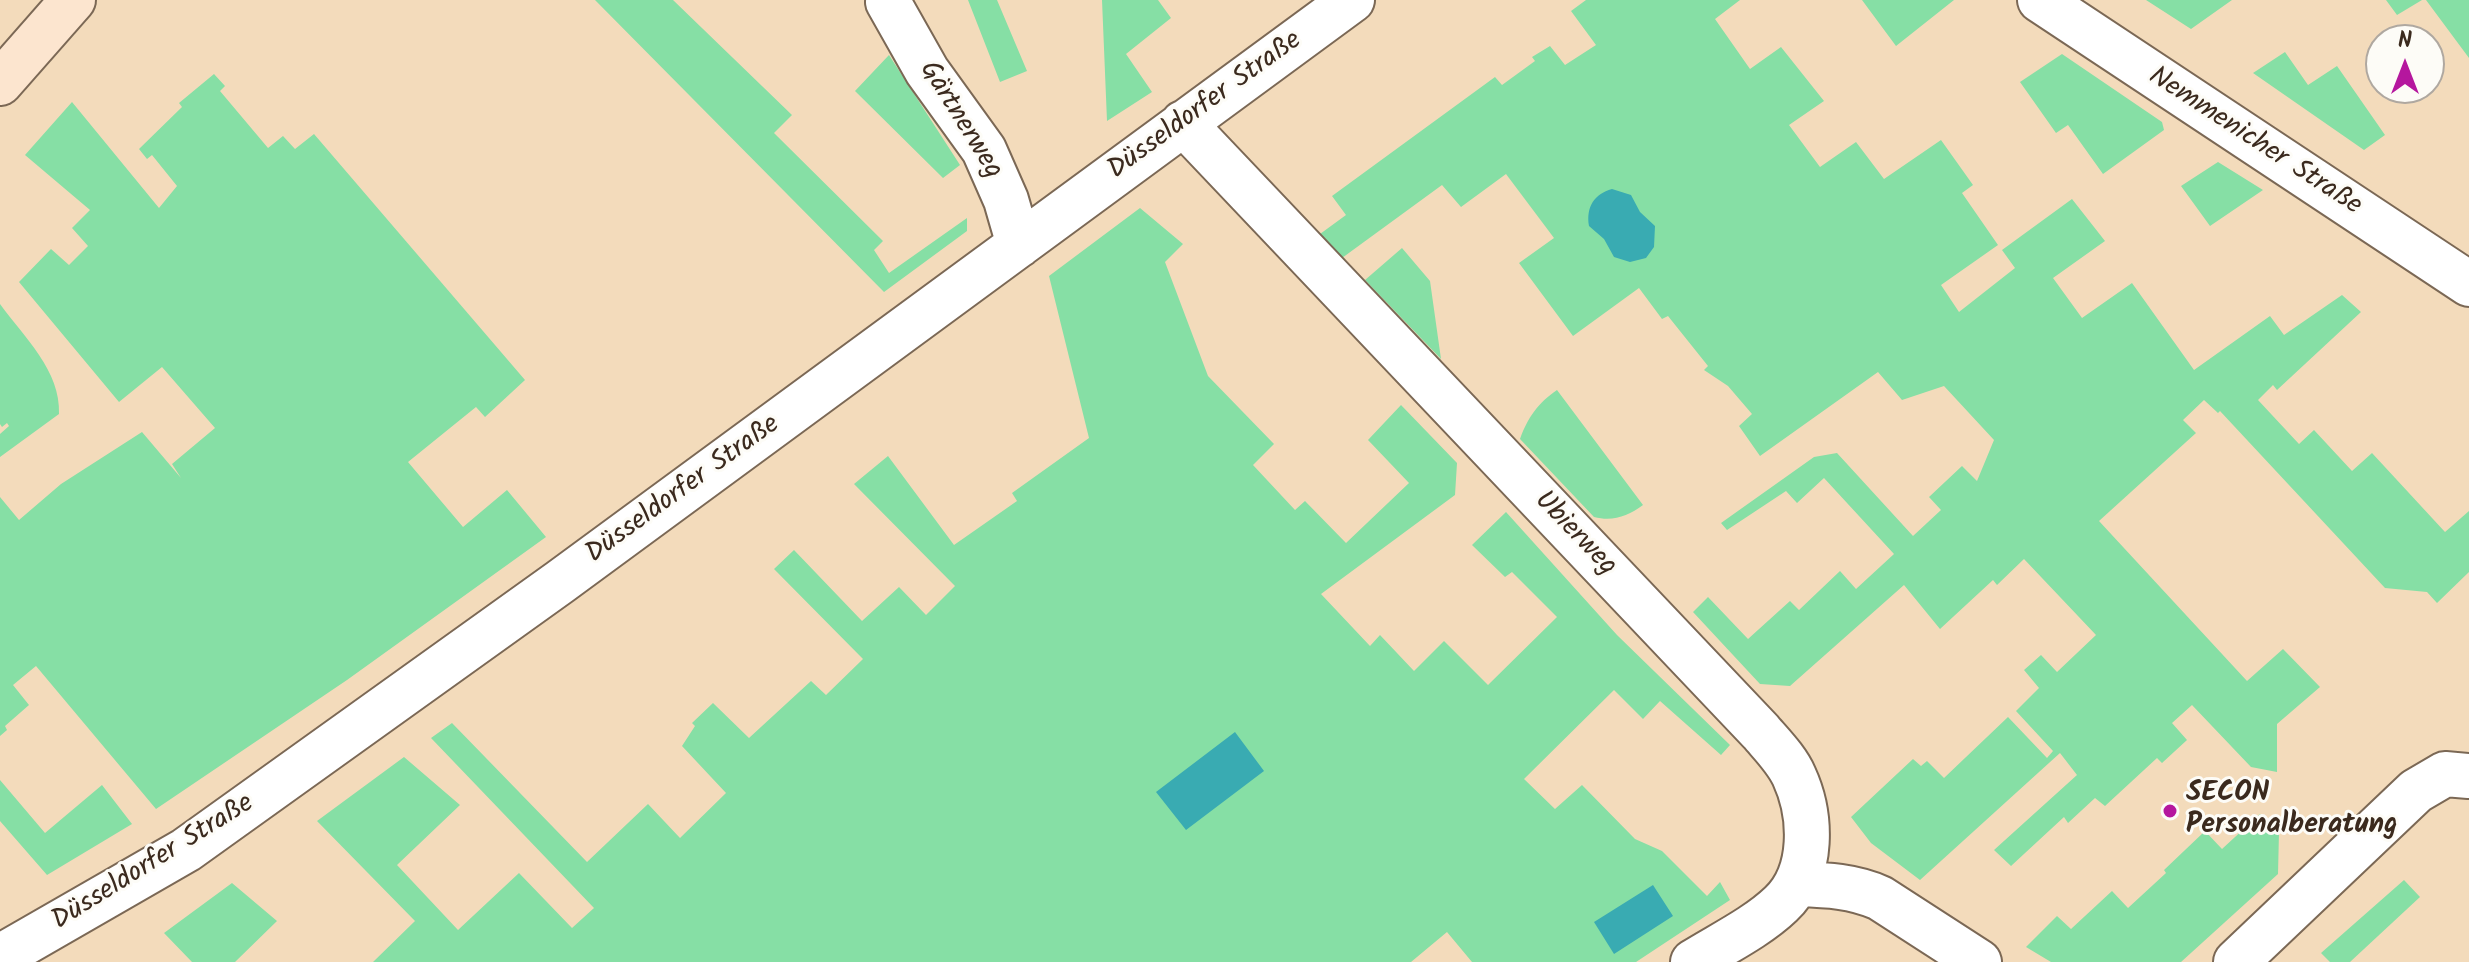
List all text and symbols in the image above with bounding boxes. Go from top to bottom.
north arrow [2365,24,2445,104]
text: N [2398,24,2412,59]
street label: Düsseldorfer Straße [1103,25,1309,189]
street label: Gärtnerweg [910,56,1008,186]
street label: Nemmenicher Straße [2141,61,2367,225]
street label: Düsseldorfer Straße [581,409,787,573]
street label: Ubierweg [1526,486,1622,584]
place label: SECON Personalberatung [2186,778,2397,844]
street label: Düsseldorfer Straße [47,788,261,940]
marker: SECON Personalberatung [2161,802,2179,820]

